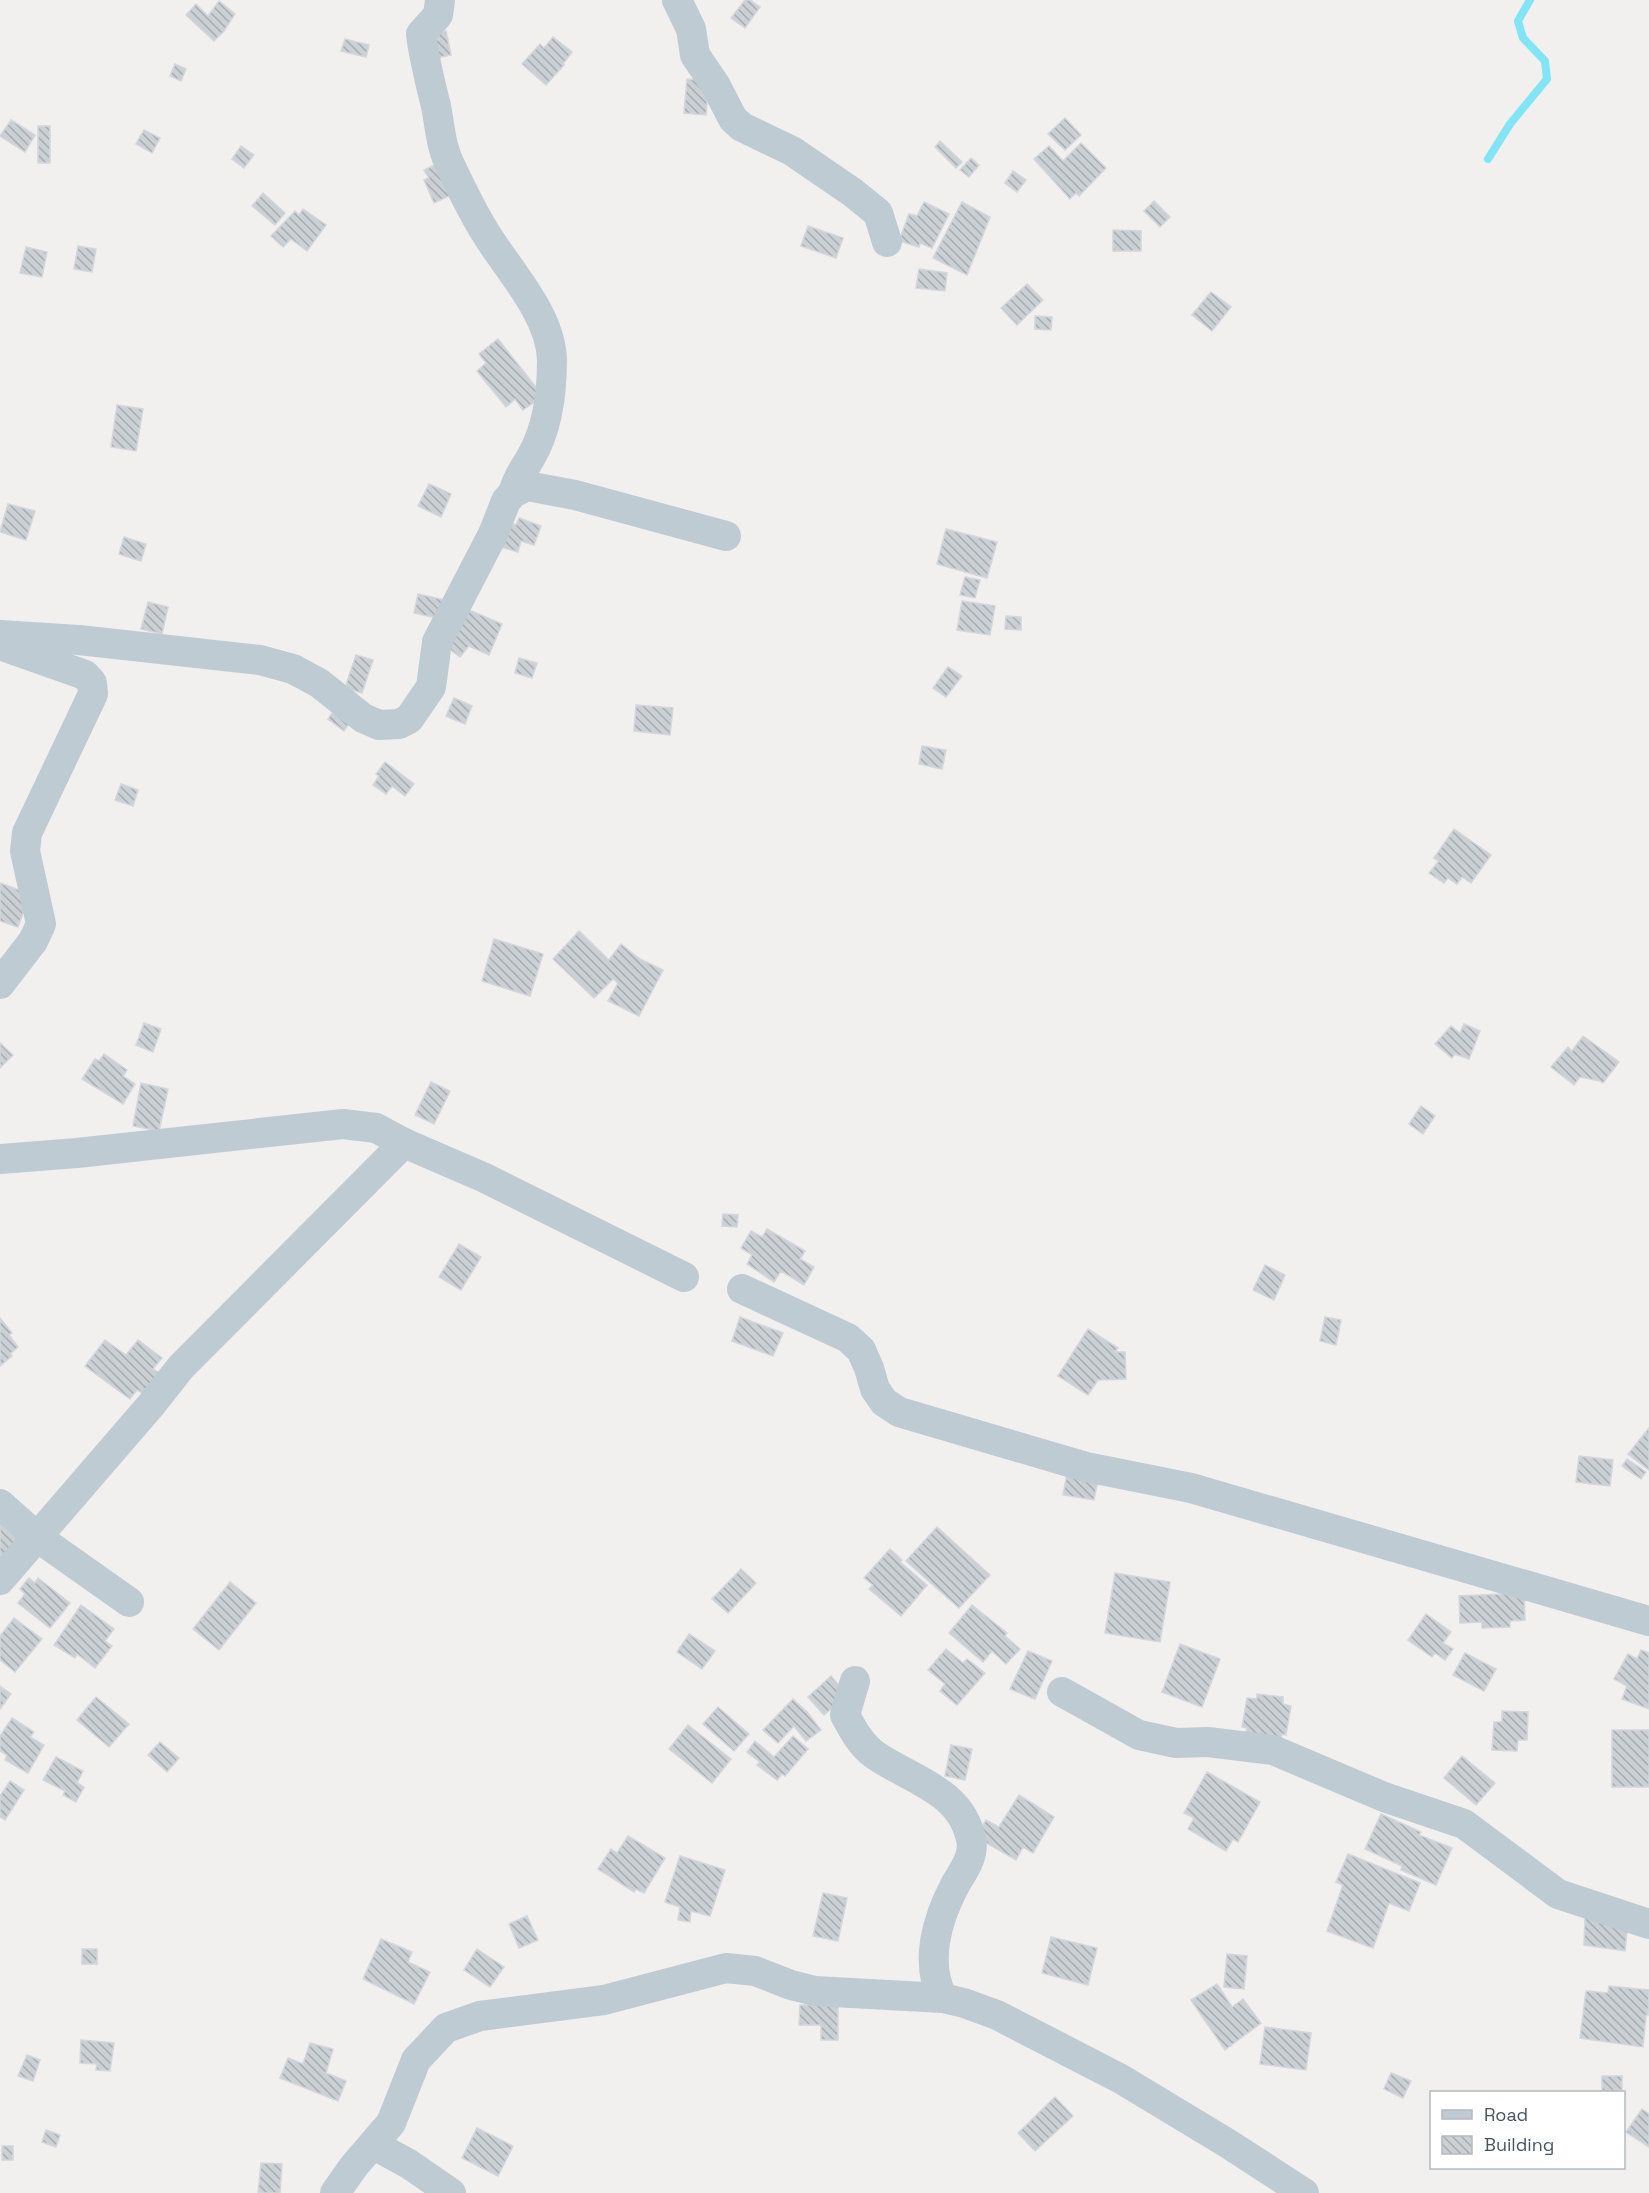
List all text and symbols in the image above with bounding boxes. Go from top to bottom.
legend [1430,2091,1625,2169]
text: Road [1484,2103,1528,2126]
text: Building [1484,2133,1554,2156]

